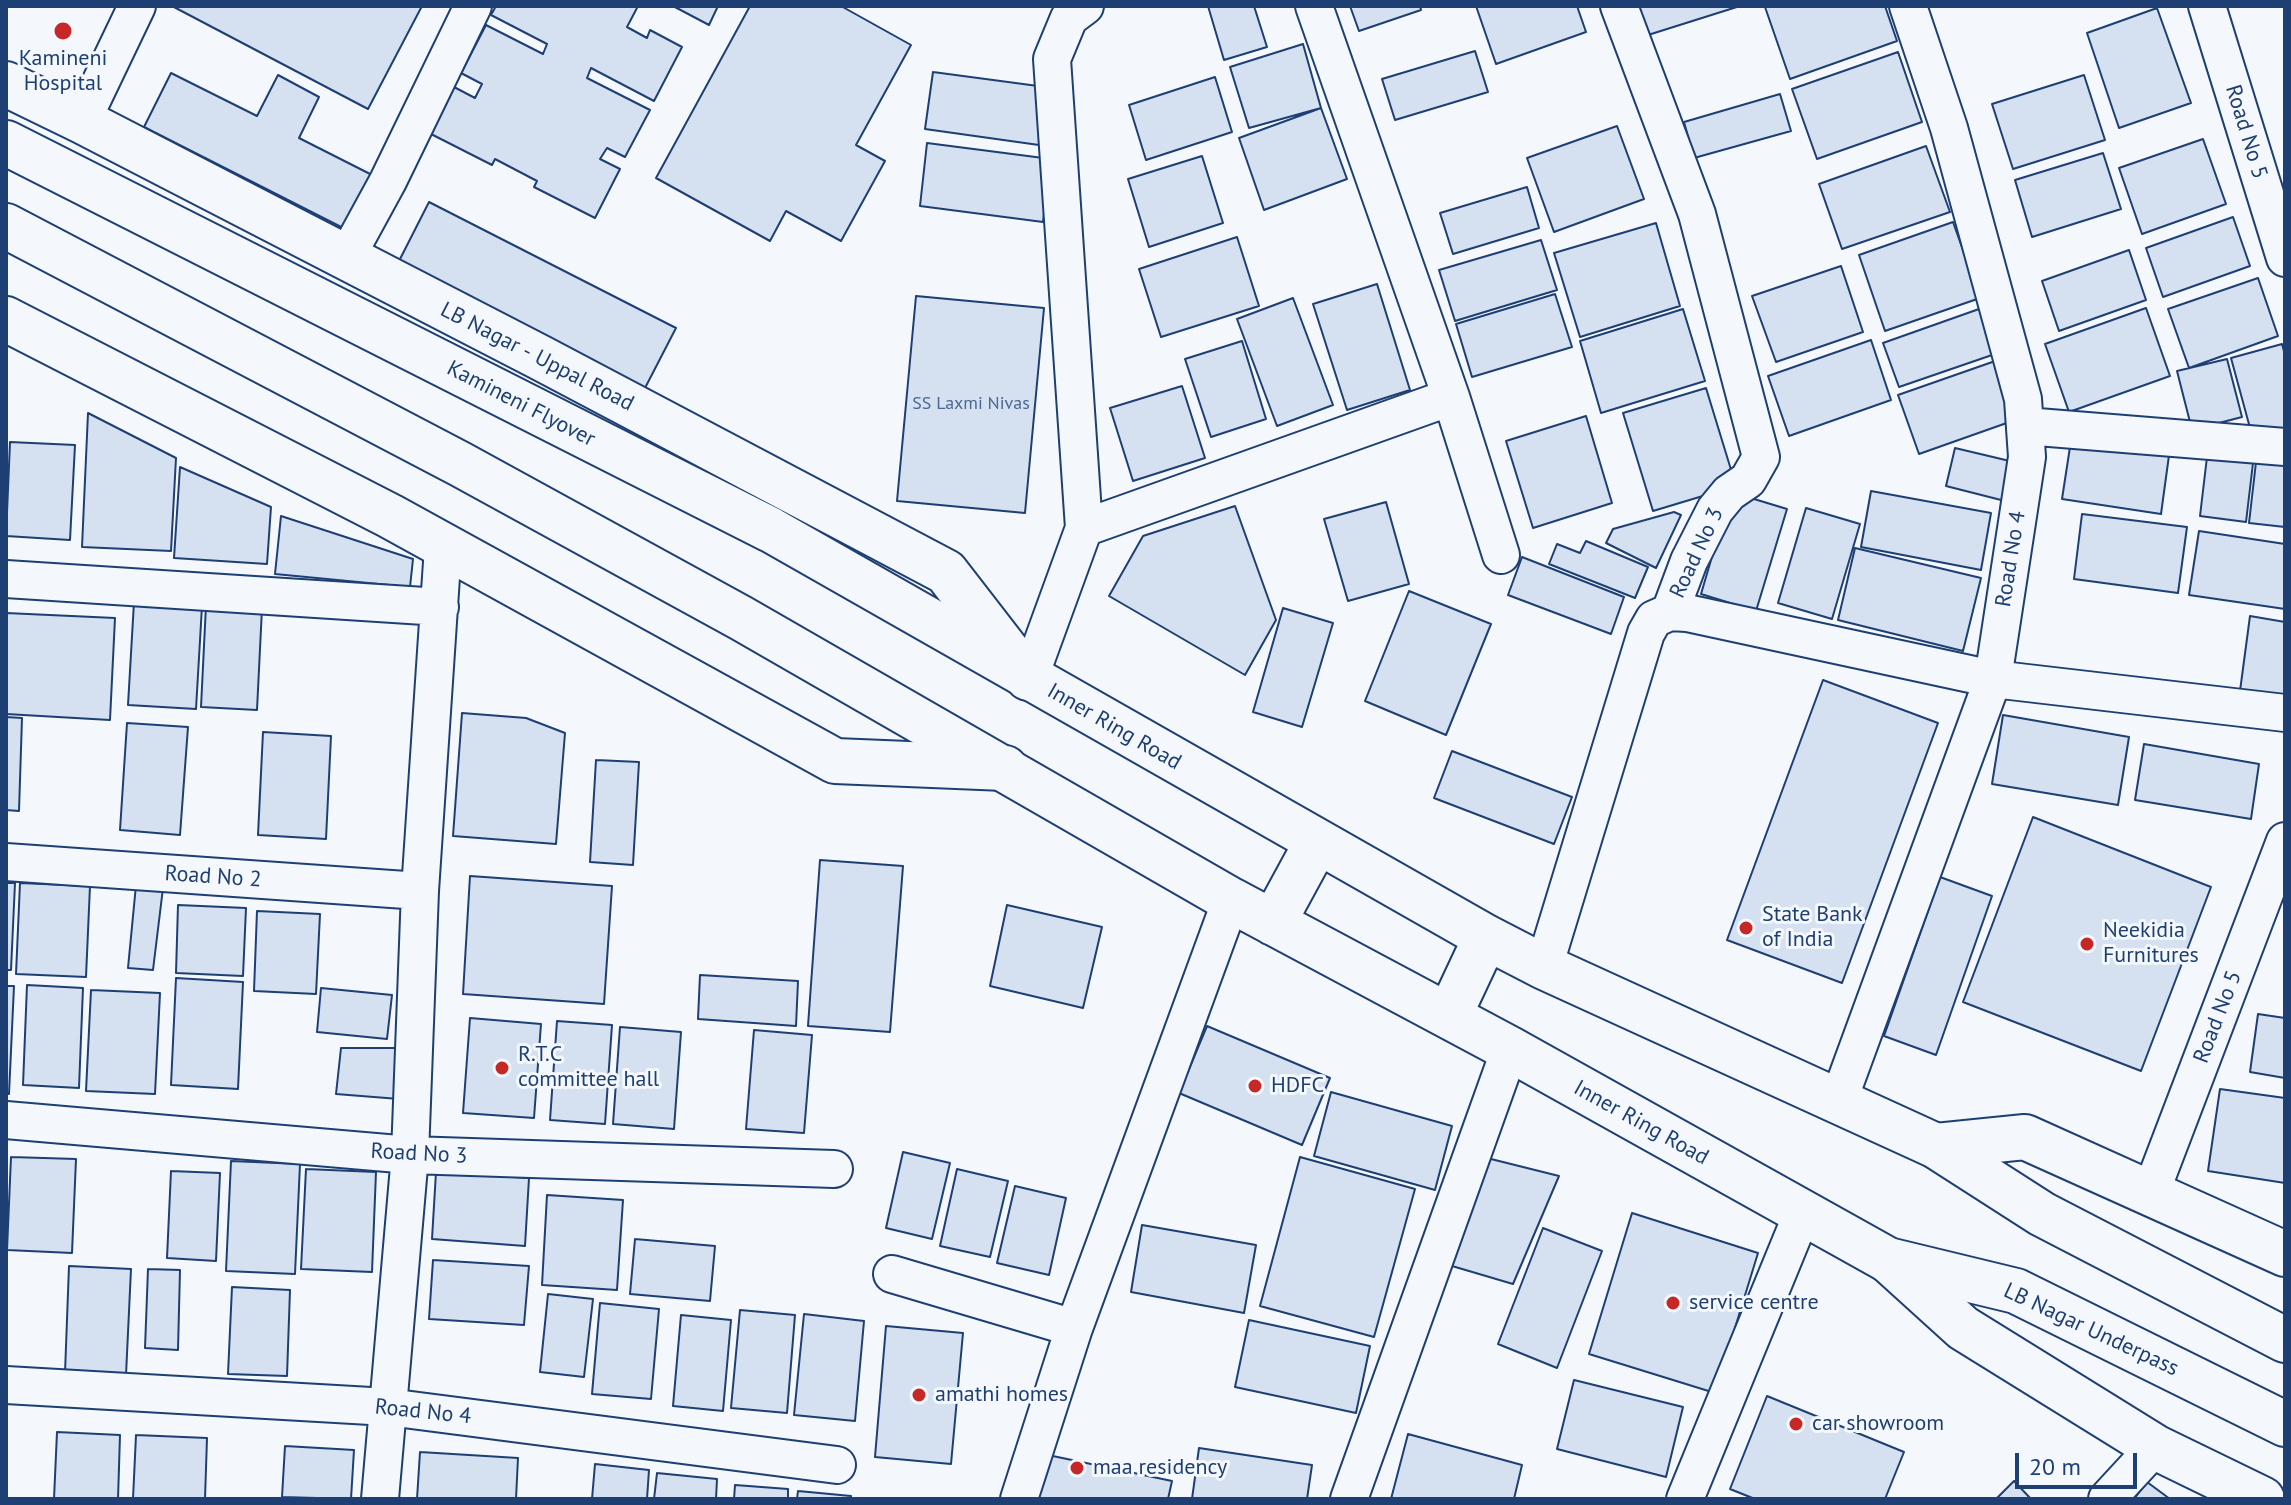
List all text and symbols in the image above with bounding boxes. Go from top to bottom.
marker: Kamineni Hospital [52,20,74,42]
place label: Kamineni Hospital [19,46,107,98]
street label: Road No 5 [2219,82,2273,182]
street label: LB Nagar - Uppal Road [436,297,638,417]
street label: Kamineni Flyover [442,355,600,453]
house number: SS Laxmi Nivas [912,393,1030,415]
street label: Road No 3 [1665,504,1729,602]
street label: Road No 4 [1990,509,2032,609]
street label: Inner Ring Road [1042,678,1186,776]
street label: Road No 2 [164,860,262,894]
place label: State Bank of India [1762,902,1863,954]
place label: Neekidia Furnitures [2103,918,2199,970]
marker: State Bank of India [1737,919,1755,937]
marker: Neekidia Furnitures [2078,935,2096,953]
street label: Road No 5 [2188,967,2248,1067]
place label: R.T.C committee hall [518,1042,659,1094]
marker: R.T.C committee hall [493,1059,511,1077]
place label: HDFC [1271,1073,1324,1099]
street label: Inner Ring Road [1569,1075,1713,1171]
marker: HDFC [1246,1077,1264,1095]
street label: Road No 3 [370,1138,468,1170]
street label: LB Nagar Underpass [1999,1278,2183,1382]
place label: service centre [1689,1290,1819,1316]
marker: service centre [1664,1294,1682,1312]
place label: amathi homes [935,1382,1068,1408]
marker: amathi homes [910,1386,928,1404]
street label: Road No 4 [373,1394,473,1430]
place label: car showroom [1812,1411,1944,1437]
marker: car showroom [1787,1415,1805,1433]
scale bar [2019,1437,2141,1487]
text: 20 m [2029,1451,2081,1482]
place label: maa residency [1093,1455,1227,1481]
marker: maa residency [1068,1459,1086,1477]

